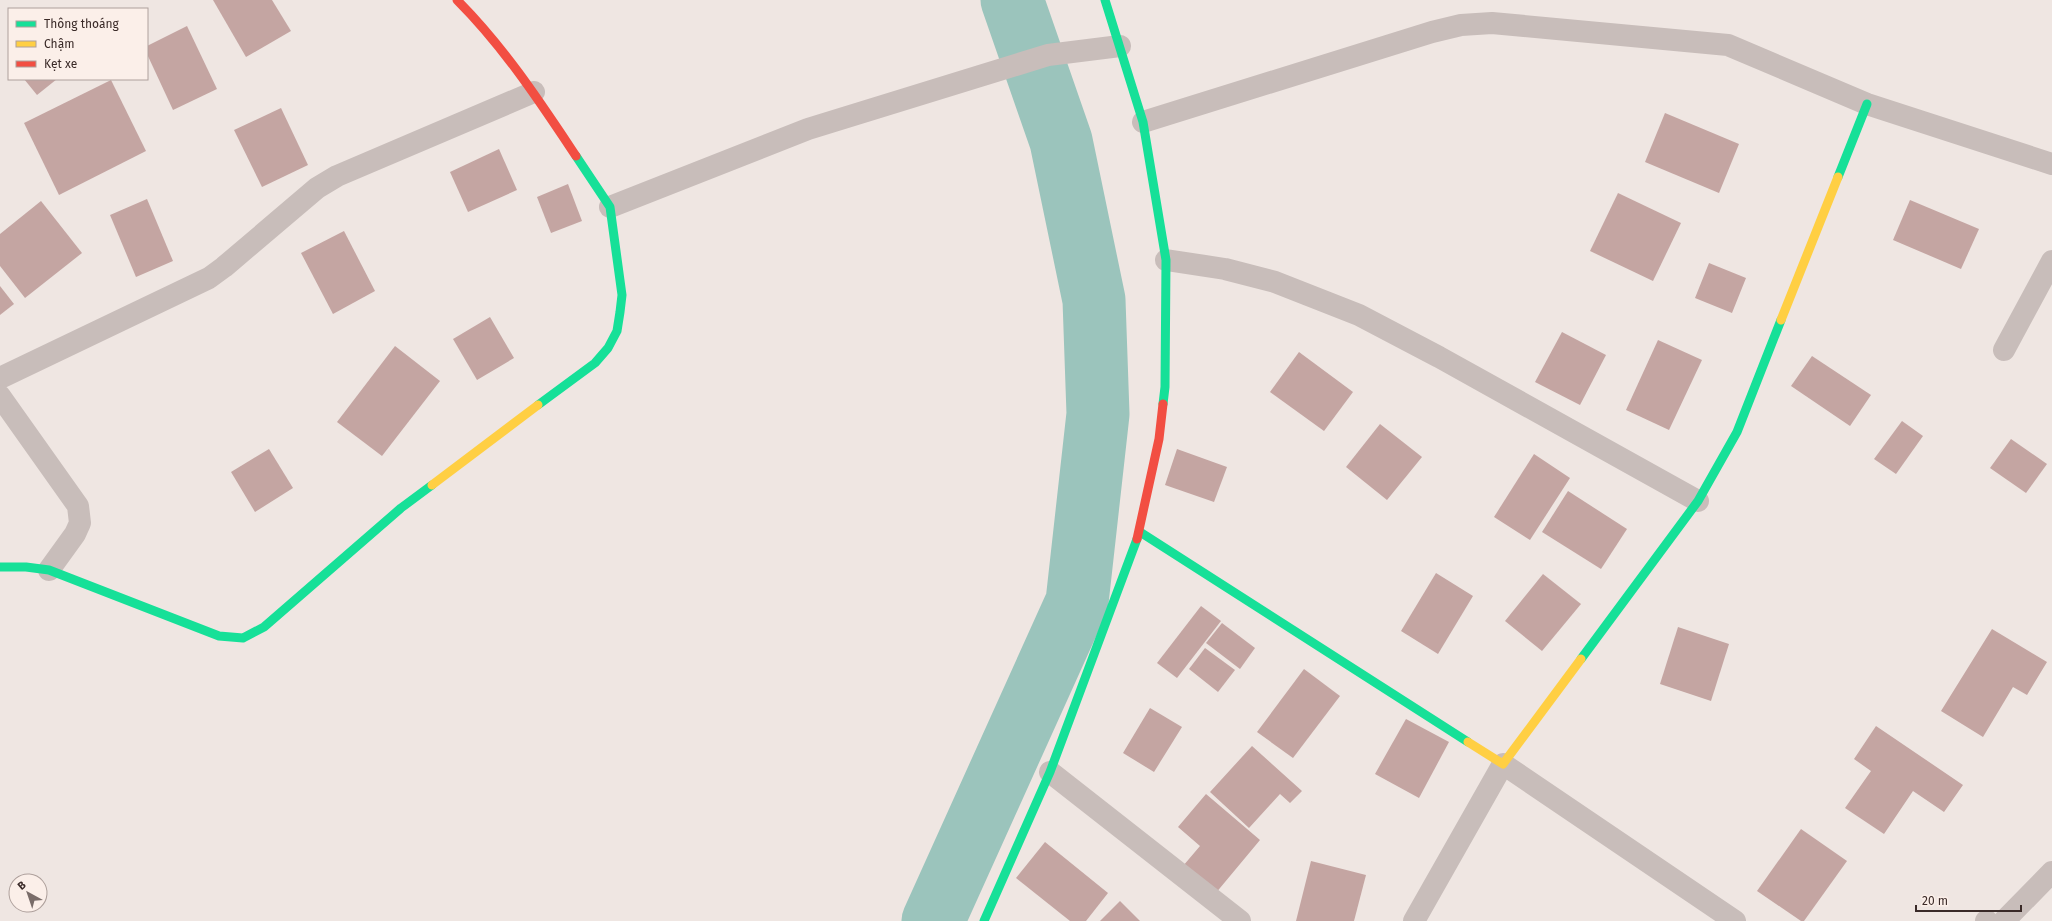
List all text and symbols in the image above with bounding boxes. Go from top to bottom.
legend [8,8,148,80]
text: Thông thoáng [44,17,120,31]
text: Chậm [44,37,74,51]
text: Kẹt xe [44,57,77,71]
north arrow [8,873,48,913]
text: B [15,878,29,893]
scale bar [1916,887,2021,913]
text: 20 m [1922,894,1948,908]

